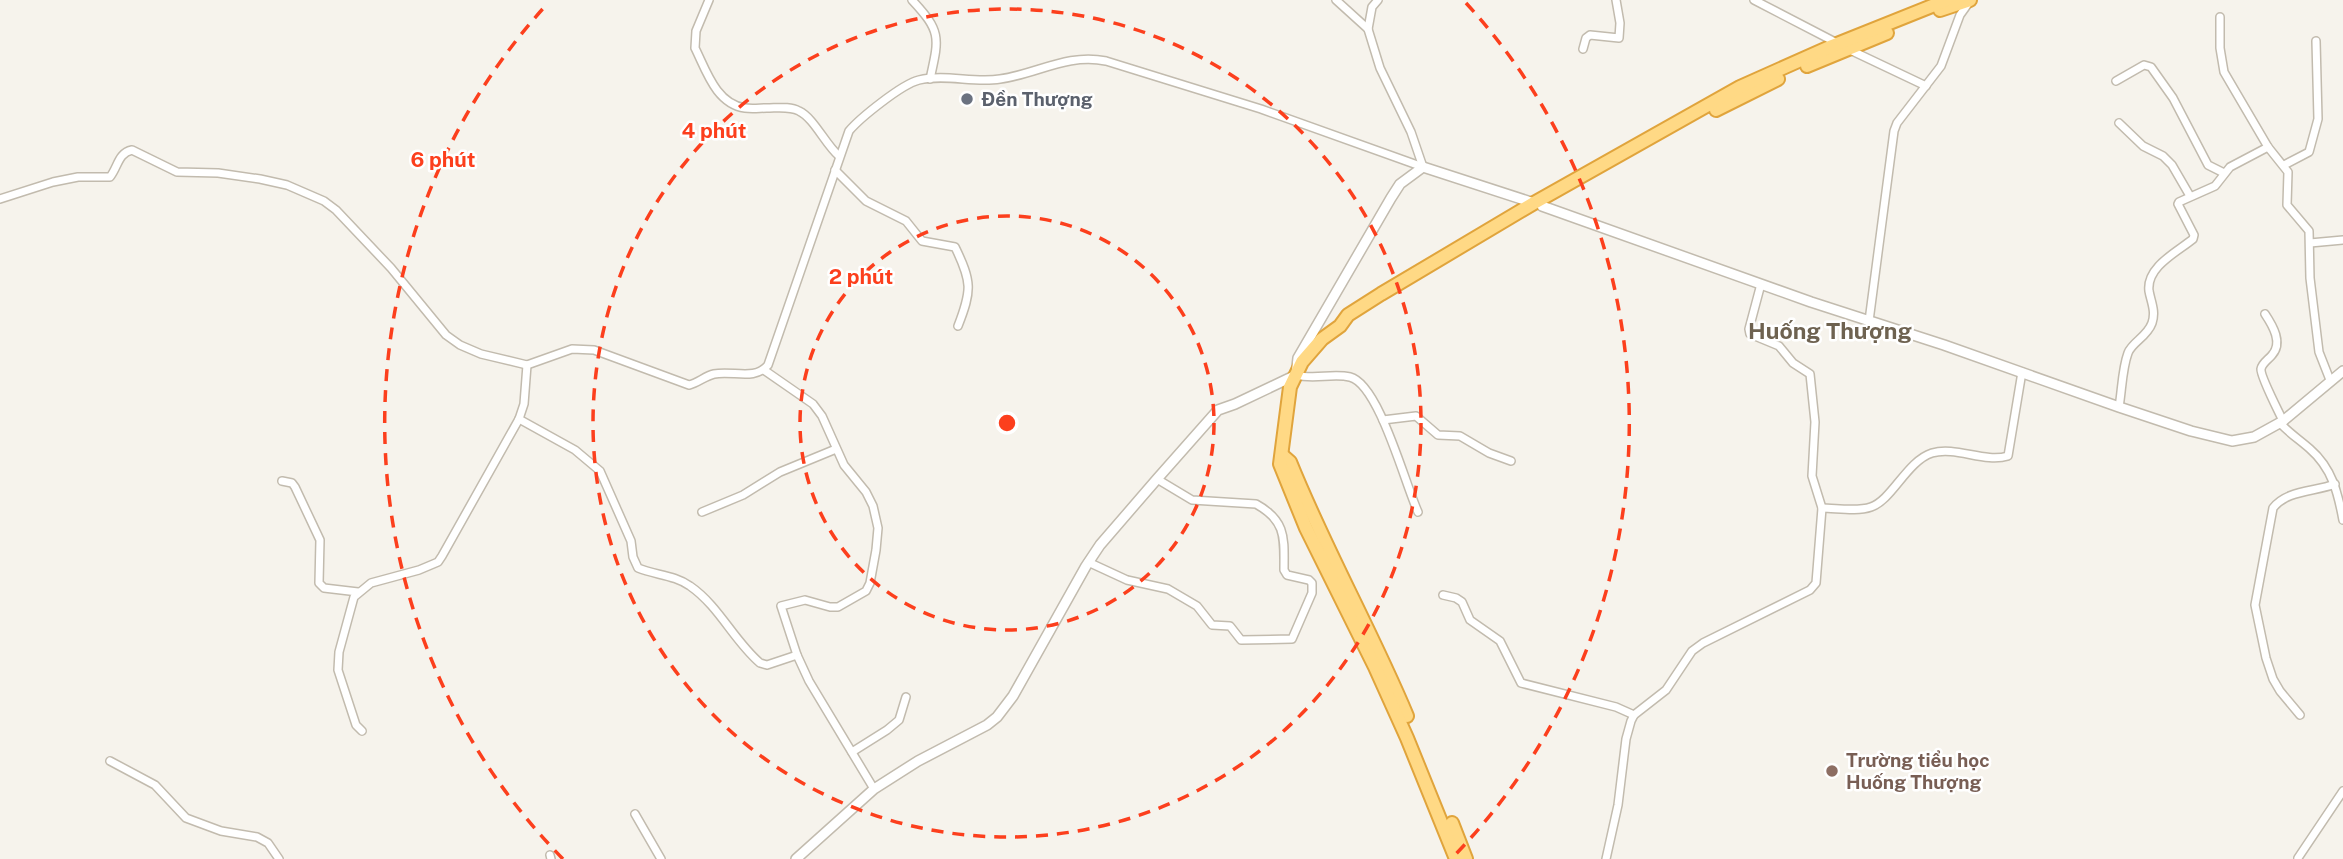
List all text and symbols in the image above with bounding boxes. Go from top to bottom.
place label: Đền Thượng [981,88,1093,110]
marker: Đền Thượng [959,91,975,107]
text: 4 phút [682,118,746,143]
text: 6 phút [410,147,476,172]
text: 2 phút [829,264,893,289]
district label: Huống Thượng [1748,317,1912,344]
centre of rings [995,411,1019,435]
place label: Trường tiểu học Huống Thượng [1846,749,1990,793]
marker: Trường tiểu học Huống Thượng [1824,763,1840,779]

